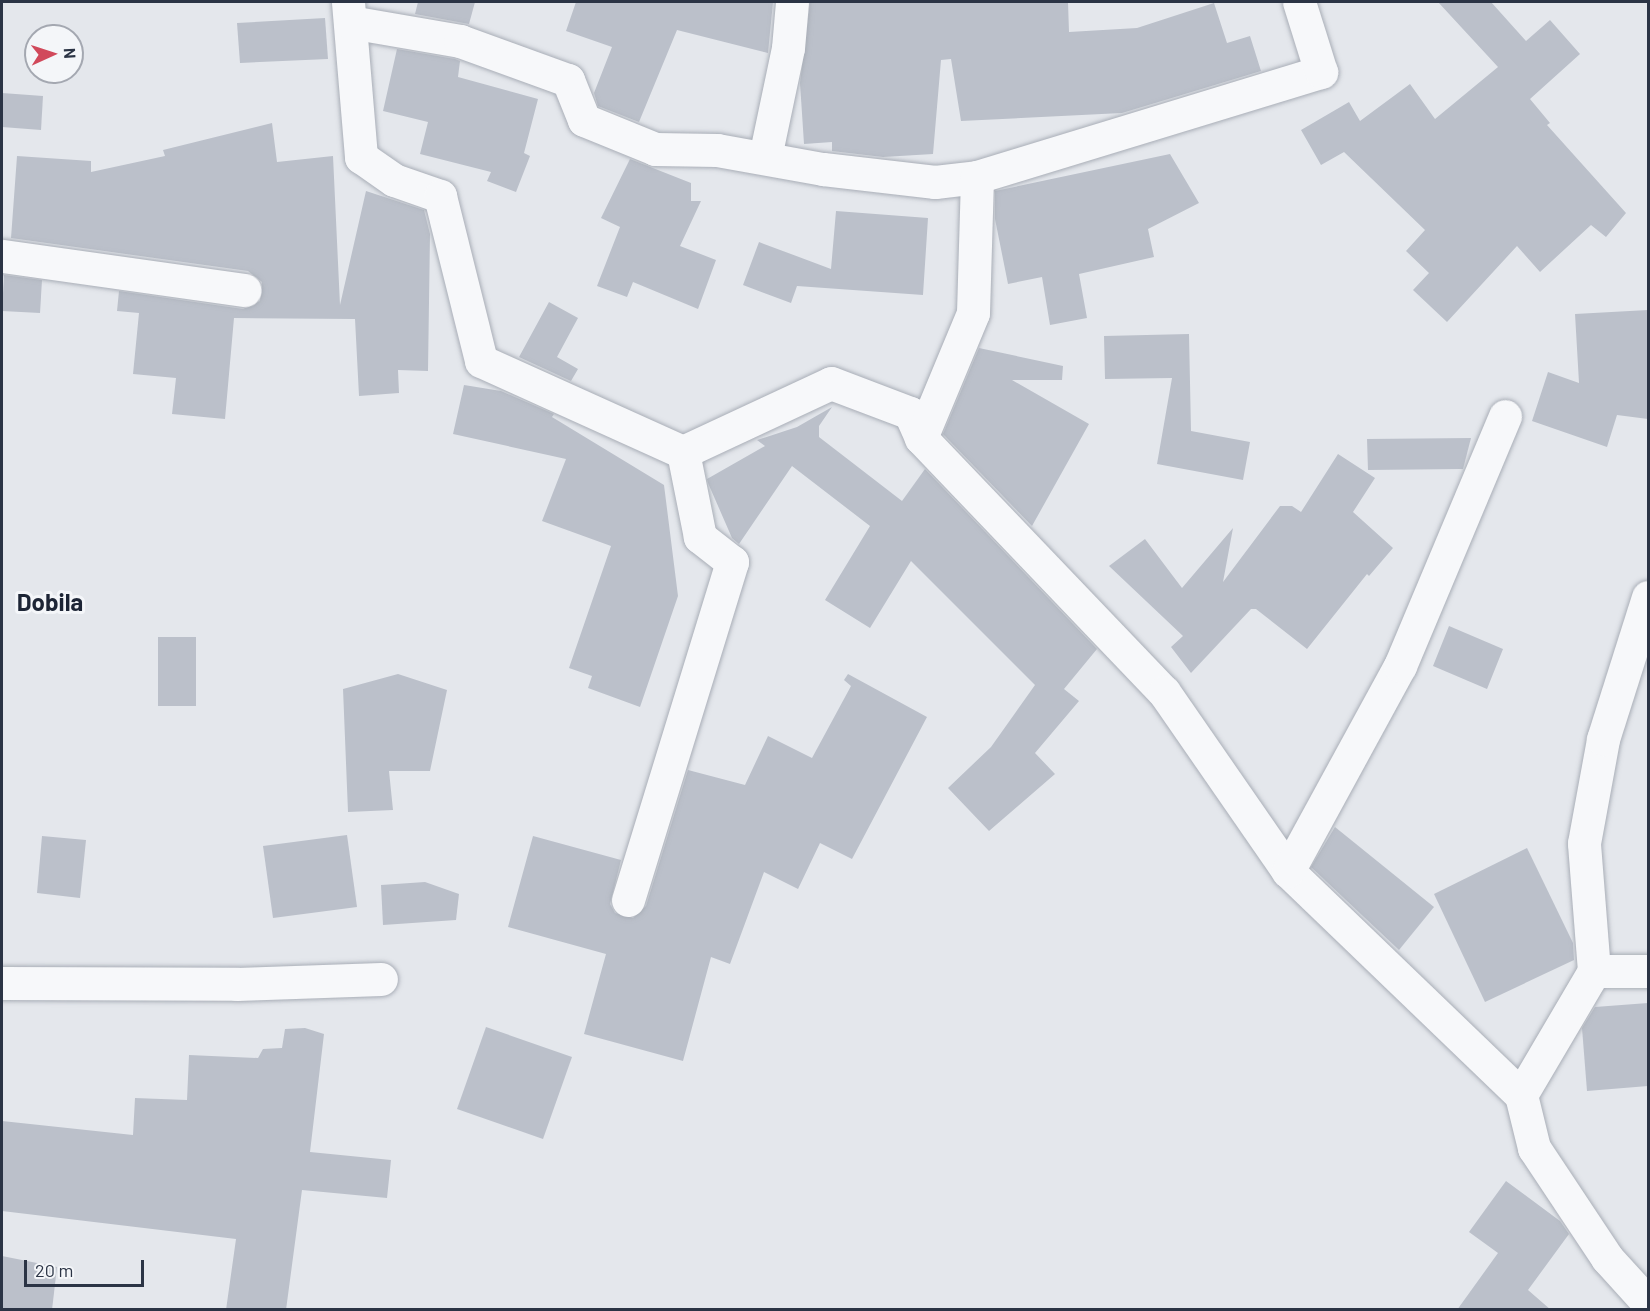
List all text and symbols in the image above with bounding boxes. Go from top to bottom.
north arrow [24,24,84,84]
text: N [61,47,80,59]
district label: Dobila [17,588,83,616]
scale bar [27,1248,147,1286]
text: 20 m [35,1259,73,1281]

